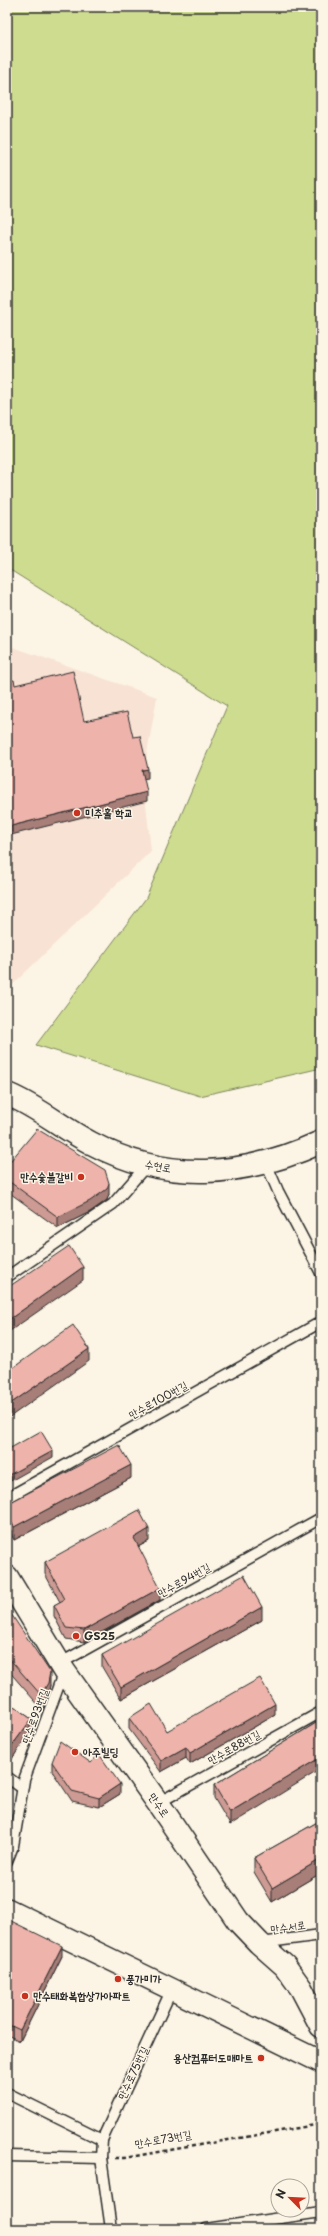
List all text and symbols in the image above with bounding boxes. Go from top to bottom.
place label: 미추홀 학교 [85,804,133,821]
marker: 미추홀 학교 [72,808,82,818]
street label: 수현로 [144,1155,173,1176]
place label: 만수숯불갈비 [20,1168,73,1185]
marker: 만수숯불갈비 [76,1172,86,1182]
street label: 만수로100번길 [125,1376,191,1423]
street label: 만수로94번길 [154,1558,213,1601]
place label: GS25 [84,1627,115,1644]
marker: GS25 [71,1631,81,1641]
street label: 만수로93번길 [17,1686,52,1746]
street label: 만수로88번길 [204,1725,263,1768]
place label: 아주빌딩 [83,1743,119,1760]
marker: 아주빌딩 [70,1747,80,1757]
street label: 만수로 [145,1789,174,1821]
street label: 만수서로 [269,1916,307,1937]
place label: 풍가미가 [126,1970,162,1987]
marker: 풍가미가 [113,1974,123,1984]
place label: 만수태화복합상가아파트 [33,1987,131,2004]
marker: 만수태화복합상가아파트 [20,1991,30,2001]
street label: 만수로75번길 [113,2043,152,2102]
place label: 용산컴퓨터도매마트 [173,2049,253,2066]
marker: 용산컴퓨터도매마트 [256,2053,266,2063]
street label: 만수로73번길 [133,2125,193,2152]
north arrow [270,2178,310,2218]
text: N [271,2186,290,2201]

